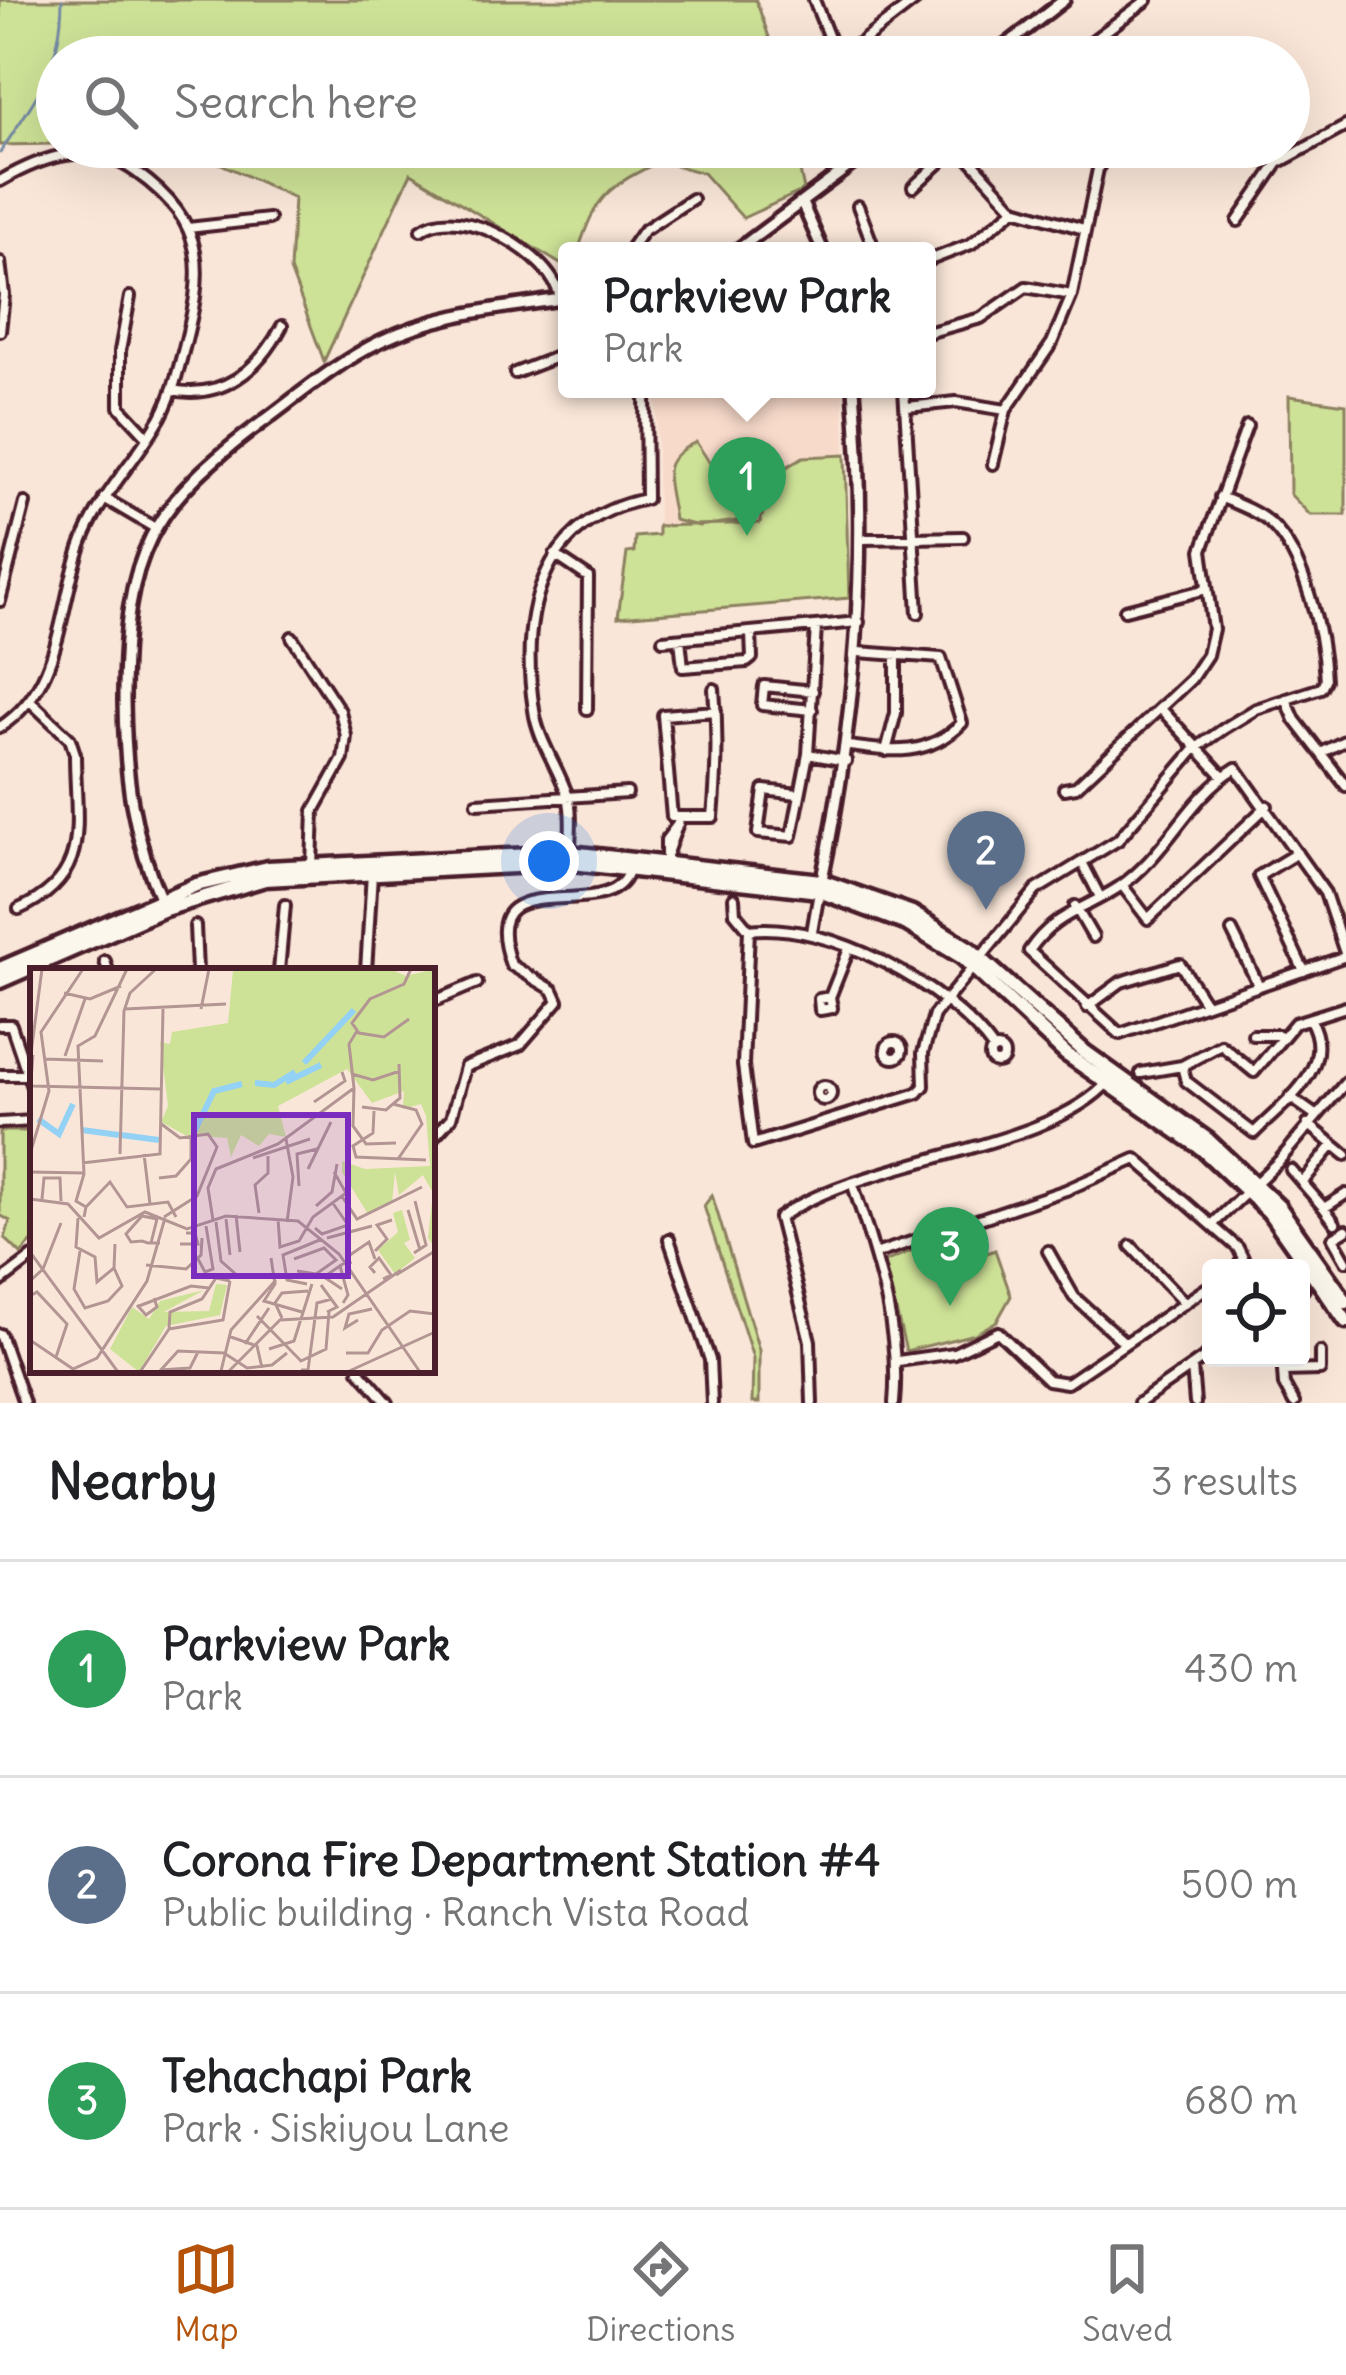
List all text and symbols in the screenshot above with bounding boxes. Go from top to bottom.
search box [36,36,1310,168]
icon: search [78,69,144,135]
text: Search here [174,74,418,130]
popup [558,242,936,398]
text: Parkview Park [603,268,891,324]
text: Park [603,324,683,373]
pin: 1 [708,437,786,536]
pin: 2 [947,811,1025,910]
your location [519,831,579,891]
inset map [30,968,435,1373]
pin: 3 [911,1207,989,1306]
map controls [1202,1259,1310,1367]
button: locate [1202,1259,1310,1367]
text: Nearby [48,1449,217,1513]
text: 3 results [1151,1457,1298,1506]
text: Parkview Park [162,1616,450,1672]
text: 1 [79,1644,95,1693]
text: 430 m [1184,1644,1298,1693]
text: Park [162,1672,243,1721]
text: Corona Fire Department Station #4 [162,1832,881,1888]
text: 2 [76,1860,98,1909]
text: 500 m [1181,1860,1298,1909]
text: Public building · Ranch Vista Road [162,1888,749,1937]
text: Tehachapi Park [162,2048,472,2104]
text: 3 [76,2076,98,2125]
text: 680 m [1184,2076,1298,2125]
text: Park · Siskiyou Lane [162,2104,510,2153]
tab: Map [173,2236,239,2350]
tab: Directions [586,2236,735,2350]
tab: Saved [1082,2236,1173,2350]

